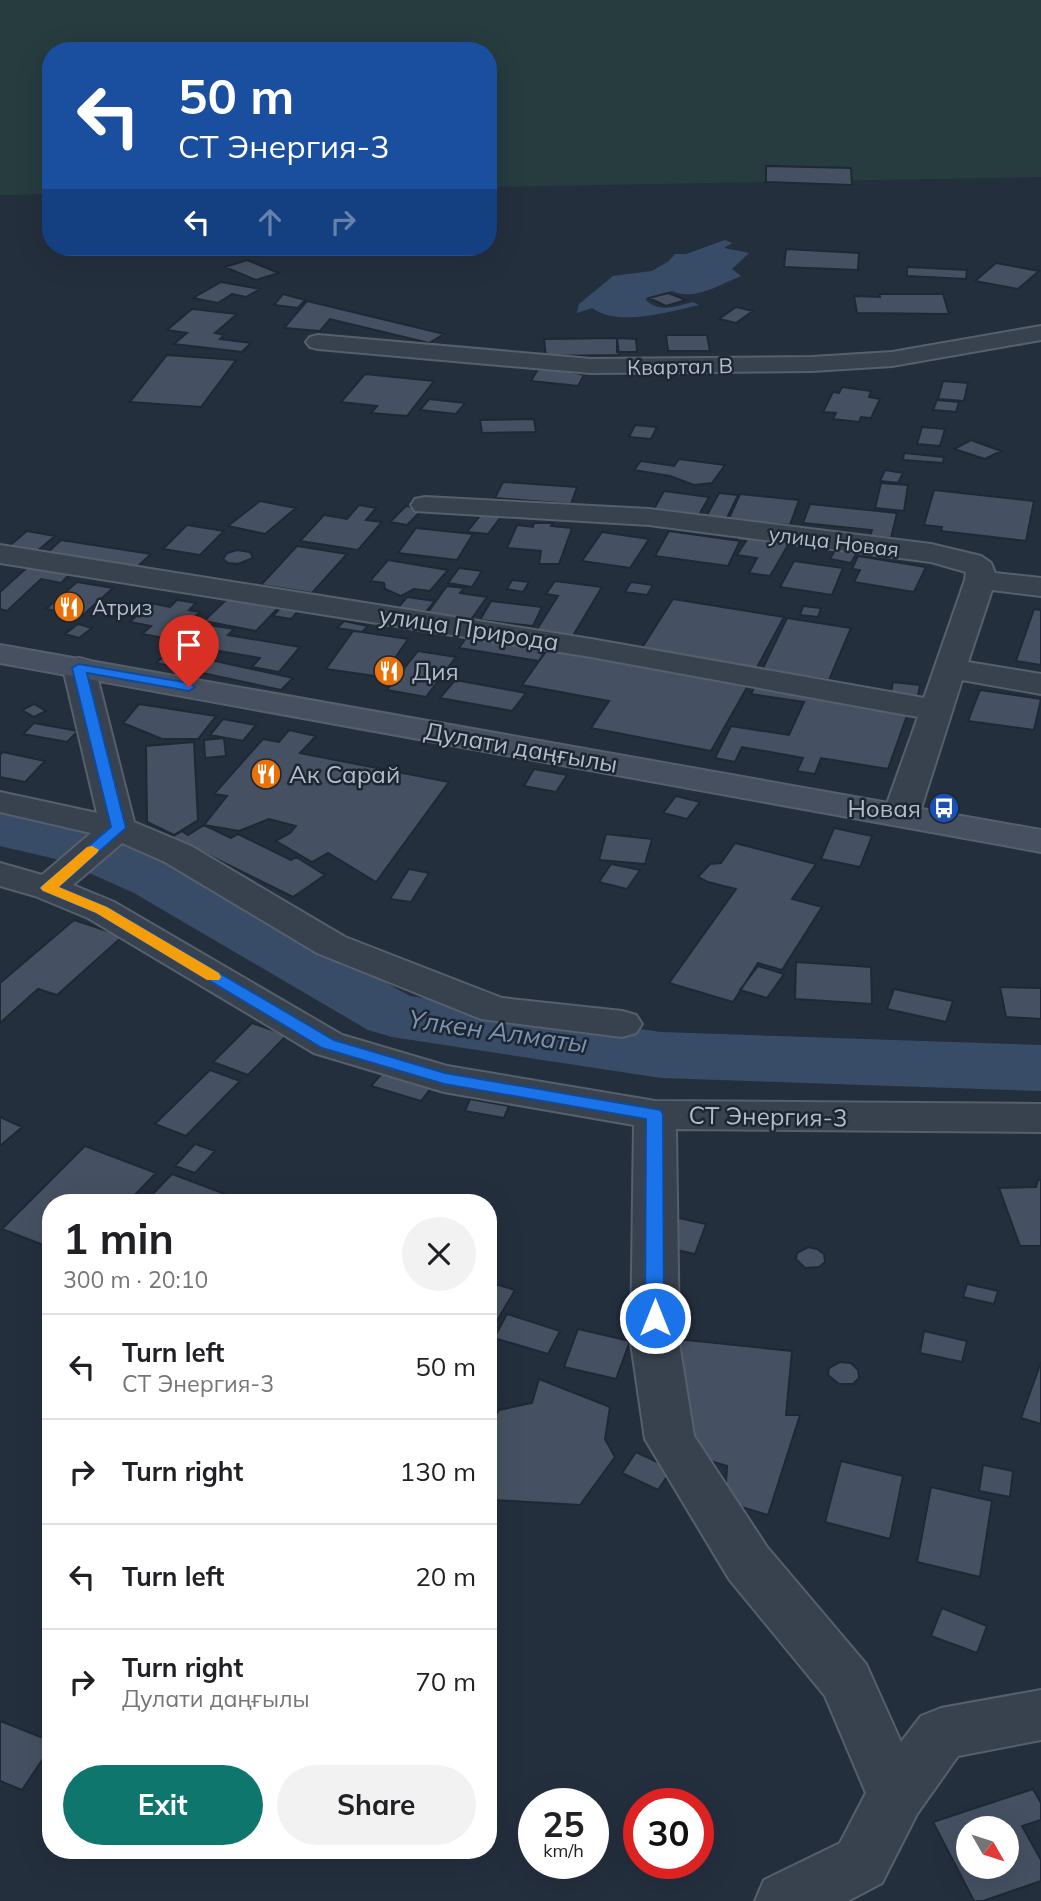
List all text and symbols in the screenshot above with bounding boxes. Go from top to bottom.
text: 50 m [178,65,294,126]
icon: left [63,70,154,161]
text: СТ Энергия-3 [178,126,389,166]
icon: left [178,203,216,241]
icon: ahead [251,203,289,241]
icon: right [324,203,362,241]
street label: Квартал В [627,352,733,380]
street label: улица Новая [767,520,901,562]
restaurant icon: Атриз [52,590,86,624]
place label: Атриз [92,594,152,620]
street label: улица Природа [377,599,561,657]
pin [159,615,219,687]
icon: arrive [170,626,208,664]
restaurant icon: Дия [372,654,406,688]
place label: Дия [412,656,459,686]
street label: Дулати даңғылы [422,715,620,779]
restaurant icon: Ак Сарай [249,757,283,791]
place label: Ак Сарай [289,759,400,789]
bus stop icon: Новая [927,791,961,825]
place label: Новая [847,793,921,823]
water label: Үлкен Алматы [406,1002,590,1060]
street label: СТ Энергия-3 [688,1100,848,1132]
text: 1 min [63,1212,174,1265]
button: close [402,1217,476,1291]
text: 300 m · 20:10 [63,1265,208,1294]
position arrow [618,1281,692,1355]
text: Turn left [122,1336,224,1369]
icon: left [63,1348,101,1386]
text: 50 m [415,1350,476,1383]
text: СТ Энергия-3 [122,1369,274,1398]
icon: right [63,1453,101,1491]
text: Turn right [122,1455,243,1488]
text: 130 m [400,1455,476,1488]
icon: left [63,1558,101,1596]
text: Turn left [122,1560,224,1593]
text: 20 m [415,1560,476,1593]
text: Turn right [122,1651,243,1684]
icon: right [63,1663,101,1701]
text: 70 m [415,1665,476,1698]
text: Дулати даңғылы [122,1684,310,1713]
button: Exit [63,1765,263,1845]
button: Share [277,1765,476,1845]
speed limit sign: 30 [623,1788,714,1879]
text: 25 [542,1802,585,1846]
north arrow [956,1816,1018,1880]
map controls [956,1816,1019,1879]
text: km/h [543,1839,584,1862]

